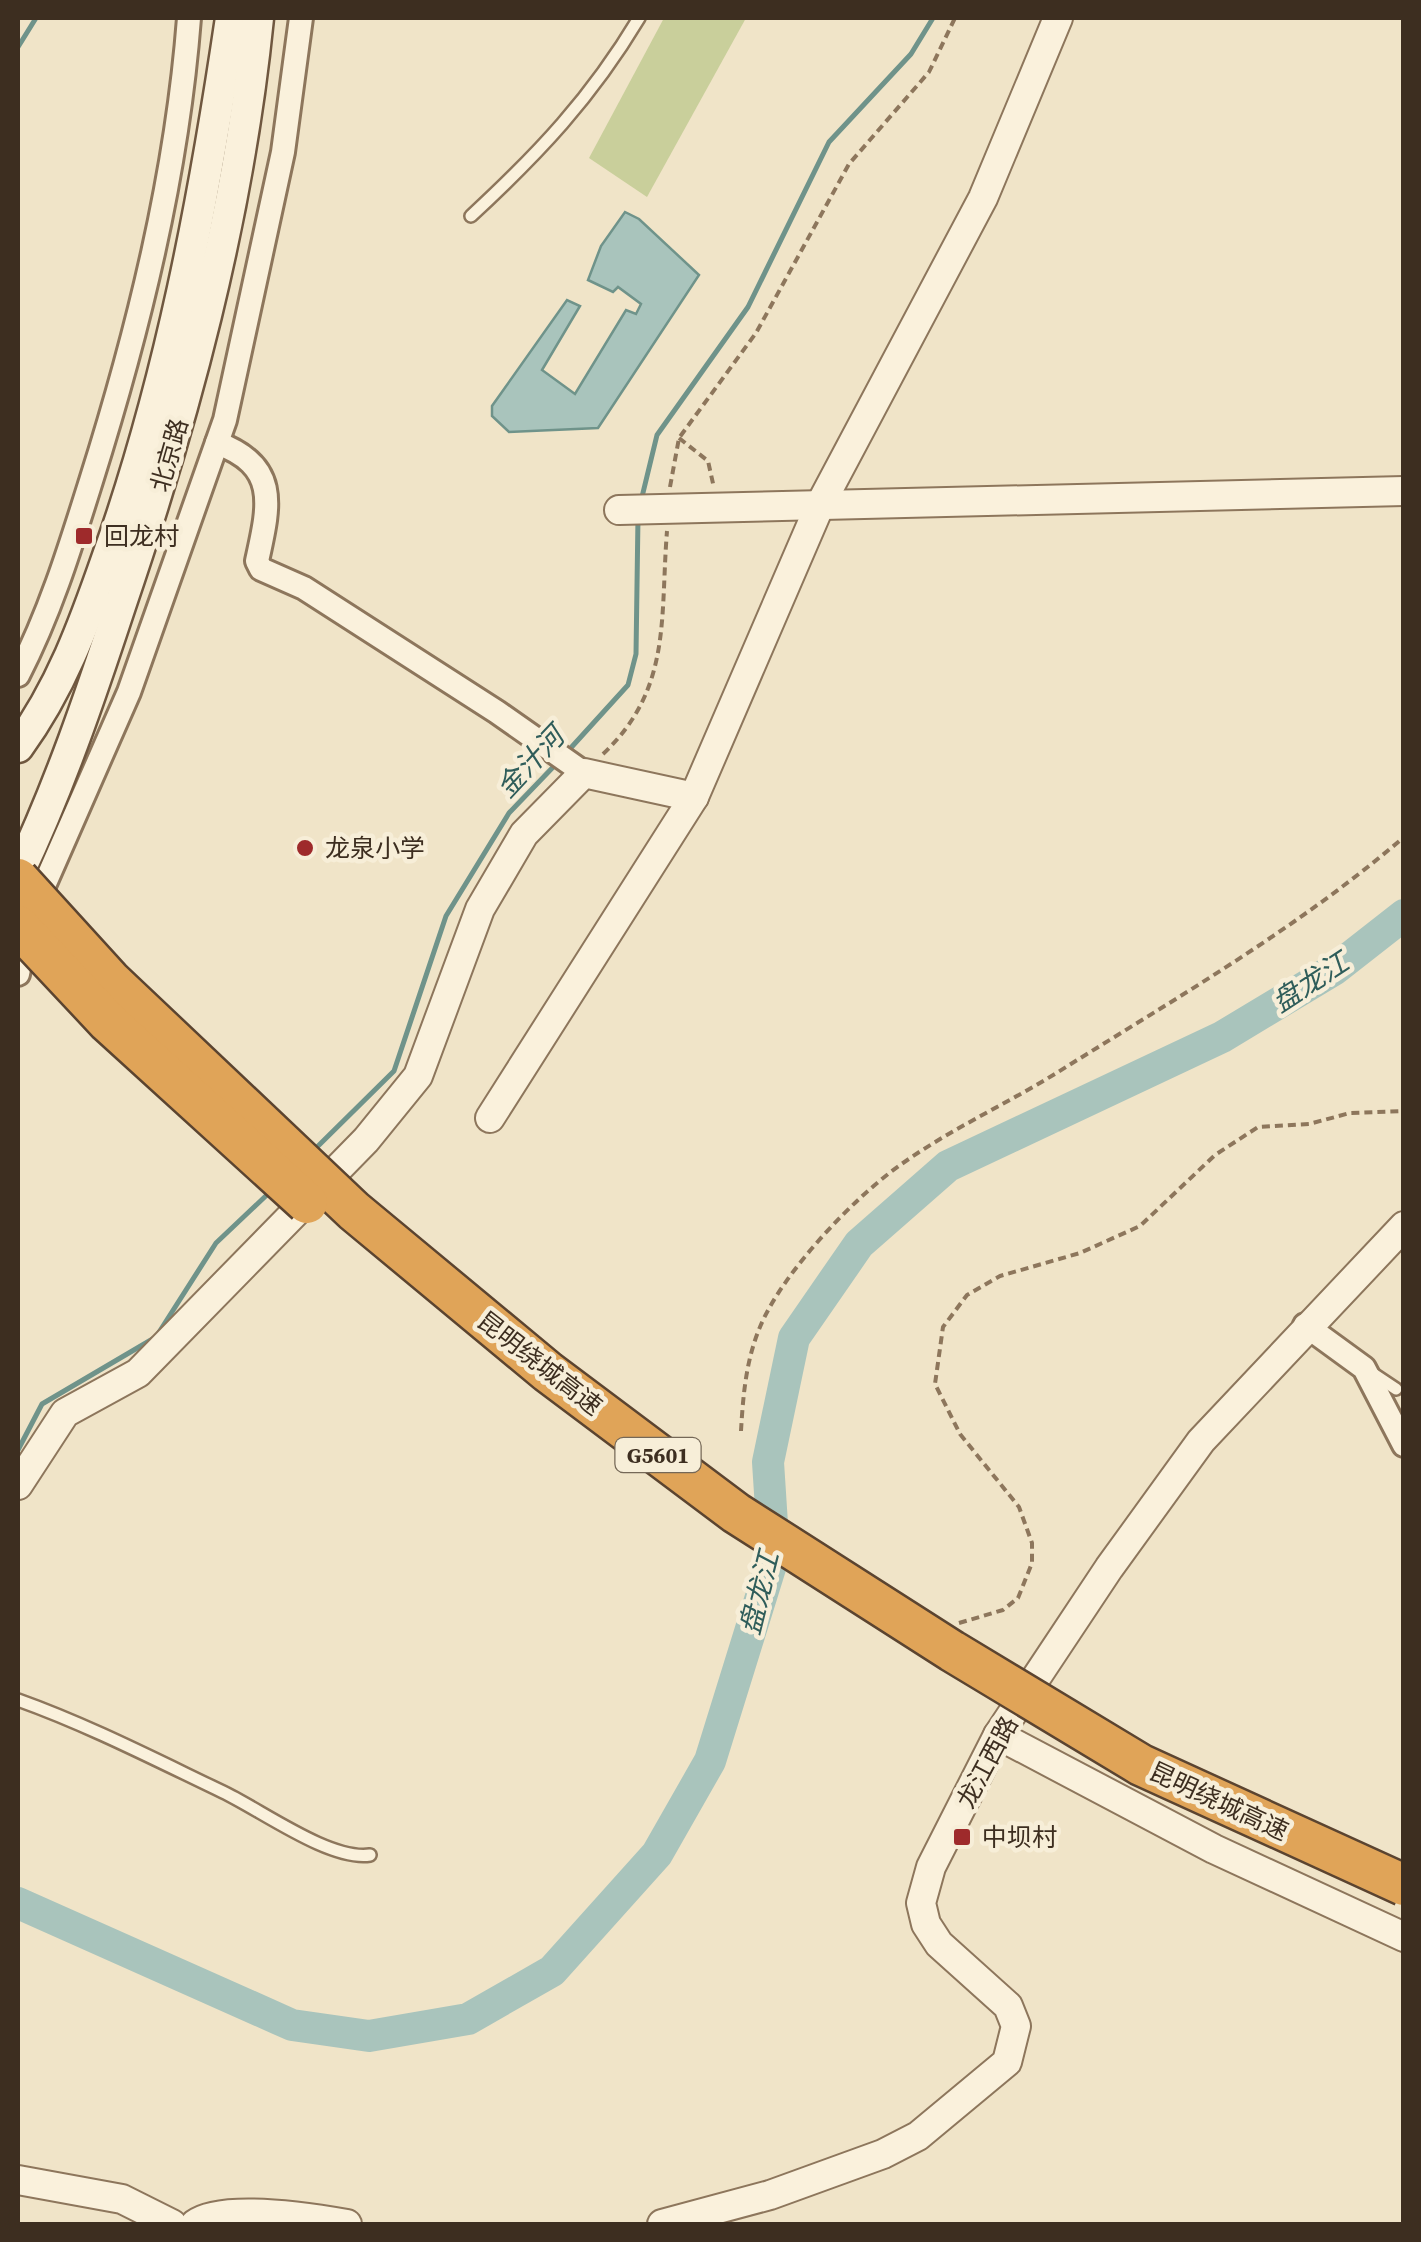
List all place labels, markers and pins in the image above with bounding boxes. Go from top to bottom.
place label: 回龙村 [104,519,179,553]
marker: 回龙村 [73,525,95,547]
place label: 龙泉小学 [325,831,425,865]
marker: 龙泉小学 [294,837,316,859]
place label: 中坝村 [982,1820,1057,1854]
marker: 中坝村 [951,1826,973,1848]

